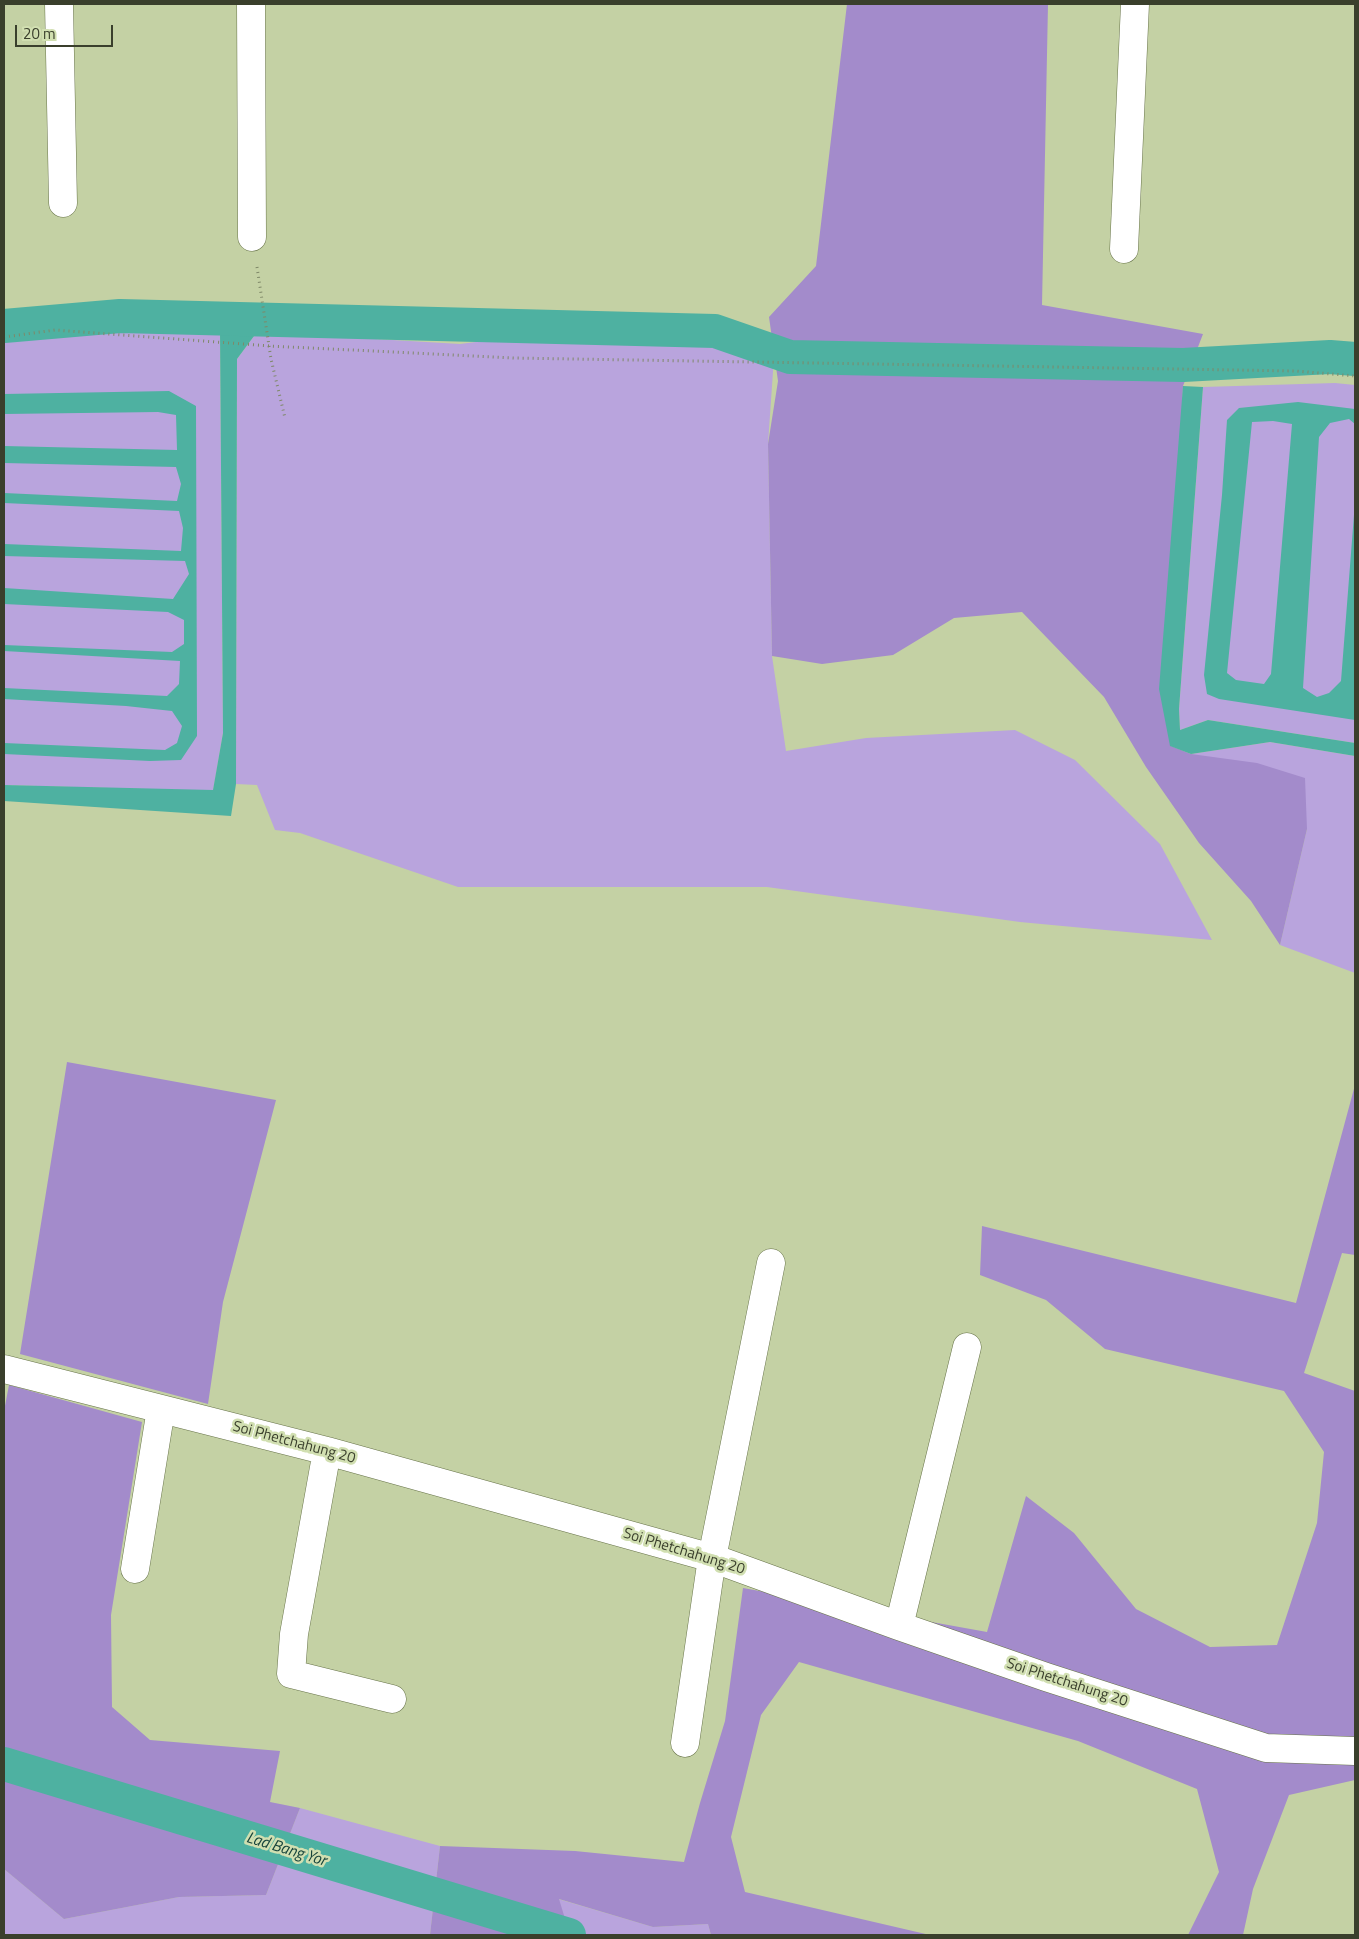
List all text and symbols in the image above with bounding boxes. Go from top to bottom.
scale bar [18,15,115,47]
text: 20 m [23,22,56,45]
street label: Soi Phetchahung 20 [231,1418,357,1468]
street label: Soi Phetchahung 20 [621,1525,747,1579]
street label: Soi Phetchahung 20 [1004,1655,1130,1711]
water label: Lad Bang Yor [244,1829,328,1871]

